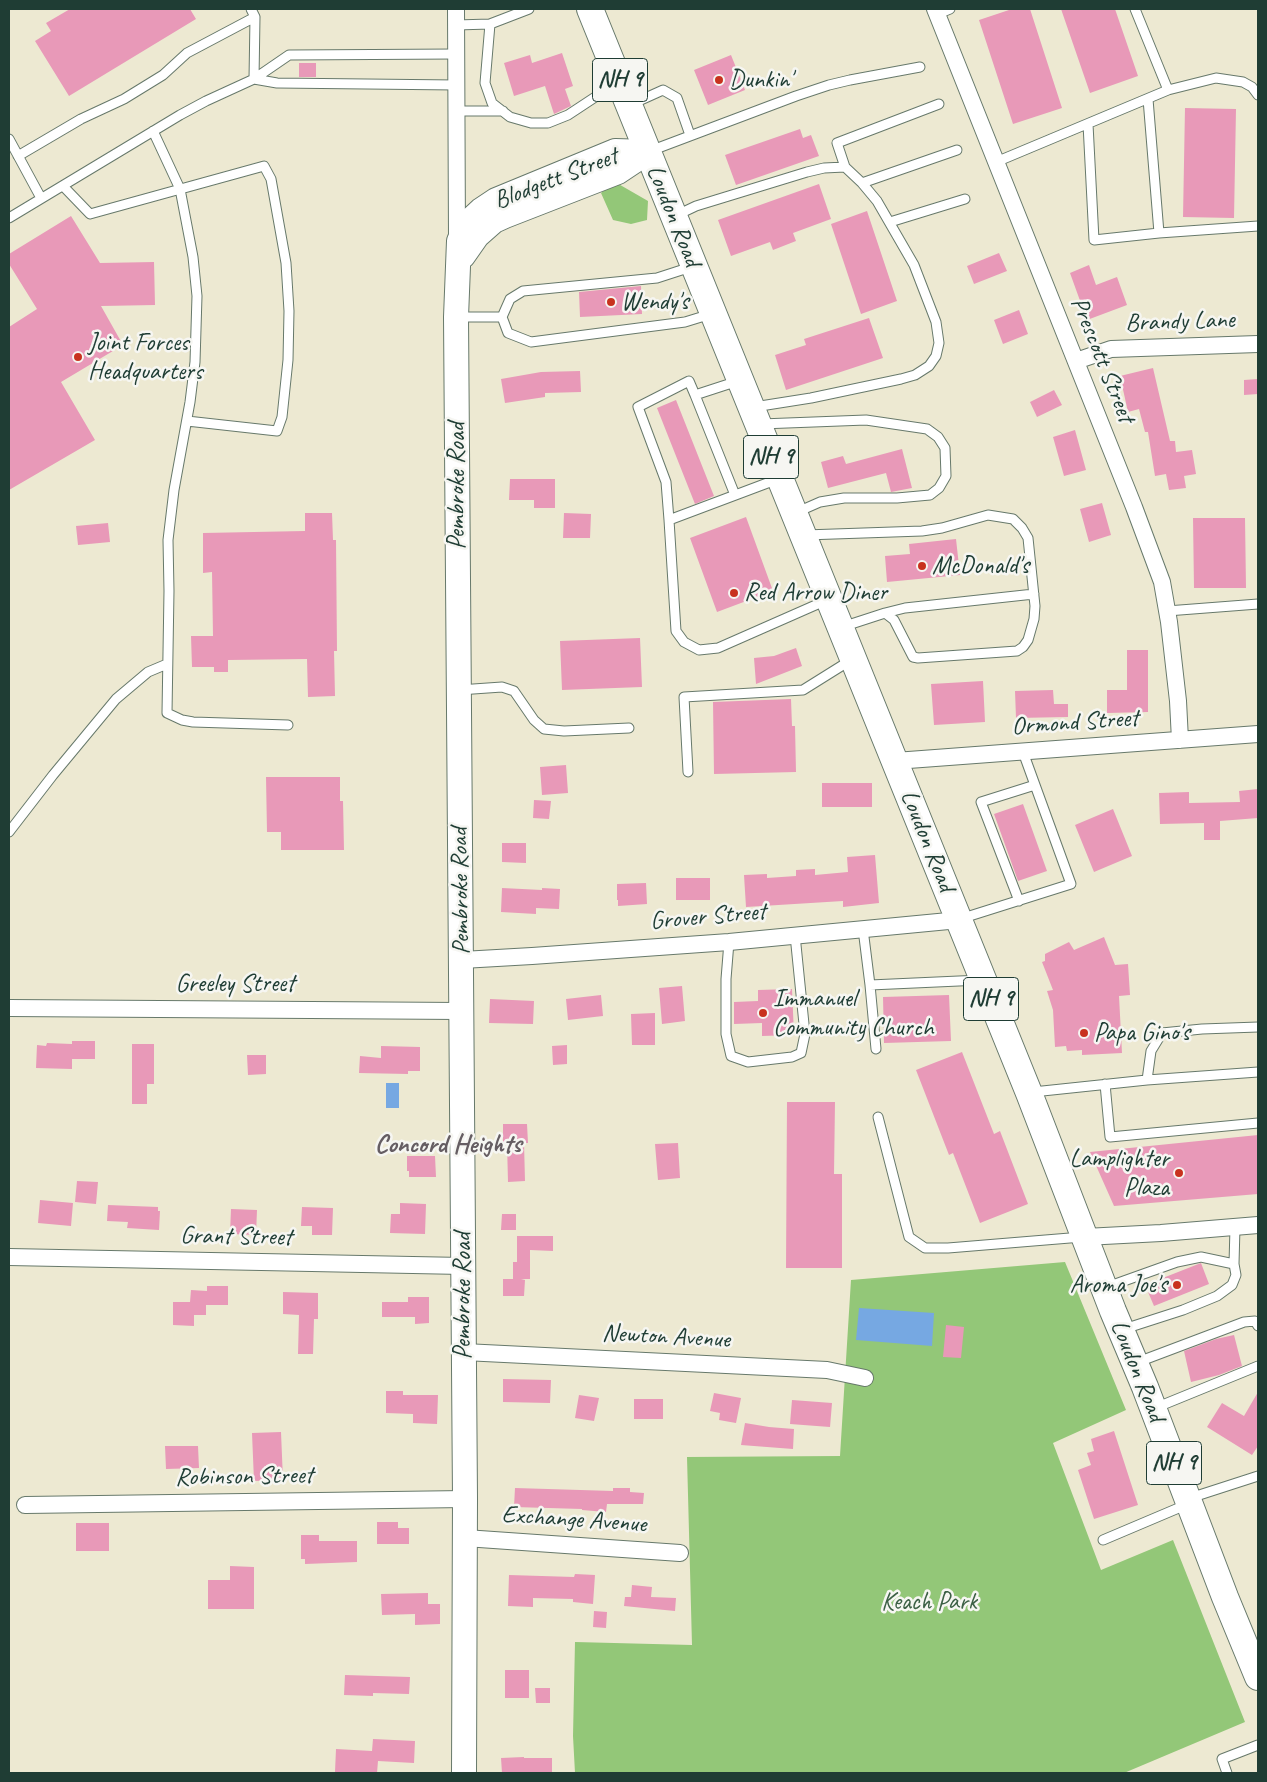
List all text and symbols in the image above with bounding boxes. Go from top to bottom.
road number: NH 9 [592,58,648,102]
place label: Dunkin' [729,65,792,95]
marker: Dunkin' [713,74,725,86]
street label: Blodgett Street [490,142,622,216]
street label: Loudon Road [639,161,707,271]
place label: Wendy's [621,287,688,317]
street label: Prescott Street [1063,293,1141,427]
marker: Wendy's [605,296,617,308]
street label: Brandy Lane [1125,305,1235,339]
place label: Joint Forces Headquarters [88,328,203,387]
marker: Joint Forces Headquarters [72,351,84,363]
street label: Pembroke Road [442,422,472,550]
road number: NH 9 [744,436,798,478]
place label: McDonald's [932,551,1029,581]
marker: McDonald's [916,560,928,572]
place label: Red Arrow Diner [744,578,887,608]
marker: Red Arrow Diner [728,587,740,599]
street label: Ormond Street [1011,704,1139,742]
street label: Loudon Road [893,786,961,896]
street label: Pembroke Road [445,827,477,955]
street label: Grover Street [649,897,767,937]
street label: Greeley Street [176,969,294,999]
road number: NH 9 [964,978,1018,1021]
place label: Immanuel Community Church [773,984,934,1043]
marker: Immanuel Community Church [757,1007,769,1019]
place label: Papa Gino's [1094,1018,1190,1048]
marker: Papa Gino's [1078,1027,1090,1039]
district label: Concord Heights [375,1129,521,1161]
place label: Lamplighter Plaza [1069,1144,1169,1203]
marker: Lamplighter Plaza [1173,1167,1185,1179]
street label: Grant Street [180,1221,292,1253]
street label: Pembroke Road [448,1232,478,1360]
place label: Aroma Joe's [1070,1270,1167,1300]
marker: Aroma Joe's [1171,1279,1183,1291]
street label: Loudon Road [1103,1316,1171,1426]
street label: Newton Avenue [601,1319,731,1355]
road number: NH 9 [1146,1442,1202,1485]
street label: Robinson Street [175,1461,313,1493]
street label: Exchange Avenue [501,1500,647,1540]
park label: Keach Park [881,1587,977,1617]

